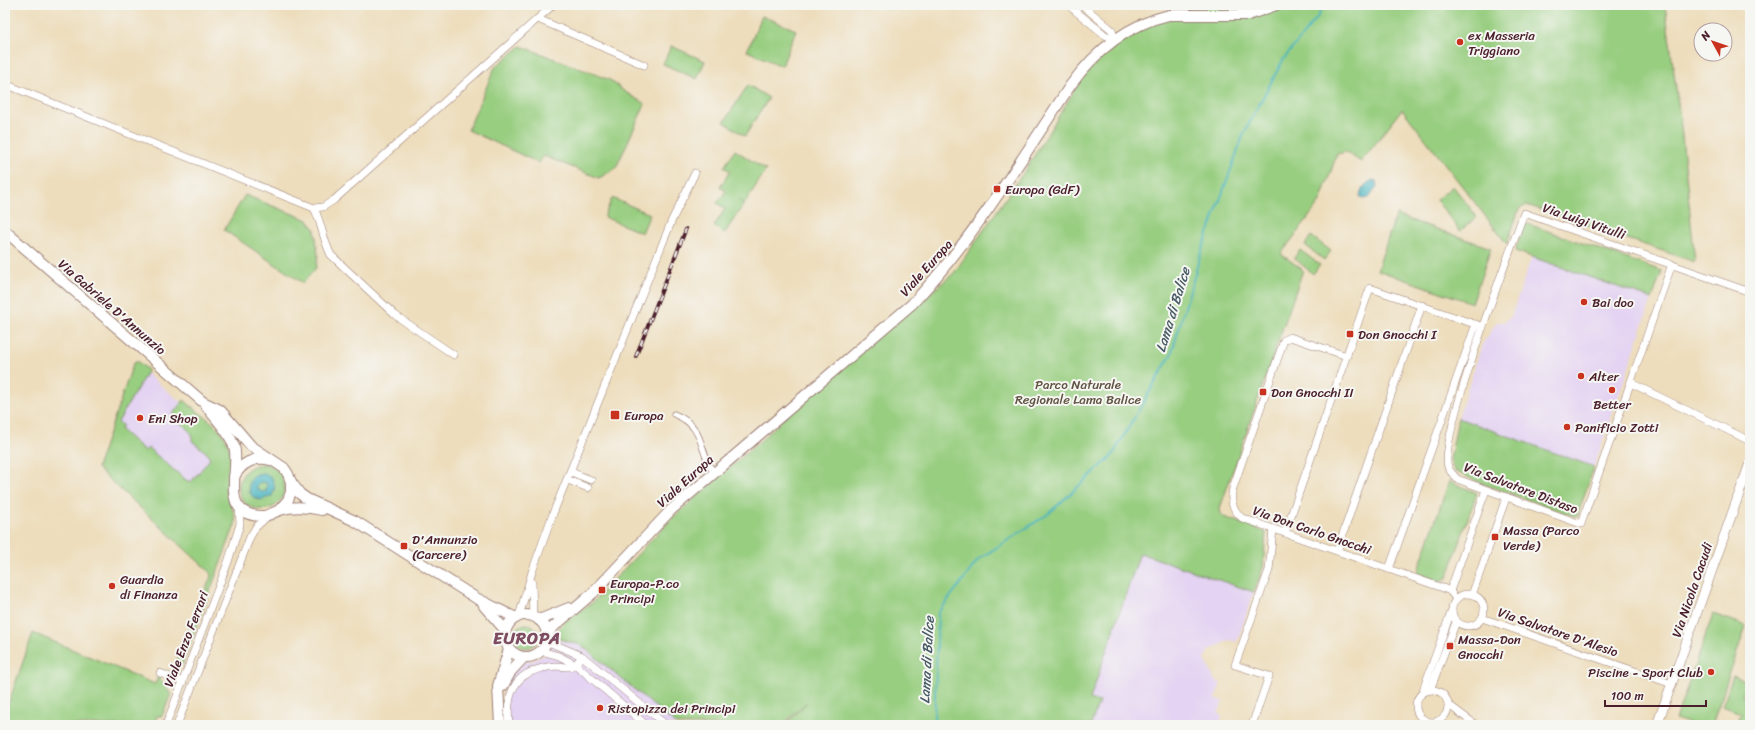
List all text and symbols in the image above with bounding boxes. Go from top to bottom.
north arrow [1693,22,1733,62]
place label: ex Masseria Triggiano [1468,24,1535,62]
text: N [1695,27,1716,46]
marker: ex Masseria Triggiano [1455,37,1465,47]
place label: Europa (GdF) [1005,178,1081,201]
marker: Europa (GdF) [992,184,1002,194]
street label: Via Luigi Vitulli [1539,196,1629,246]
street label: Viale Europa [894,234,959,302]
street label: Via Gabriele D'Annunzio [53,253,172,361]
water label: Lama di Balice [1148,263,1198,355]
place label: Bai doo [1592,291,1634,314]
marker: Bai doo [1579,297,1589,307]
place label: Don Gnocchi I [1358,323,1437,346]
marker: Don Gnocchi I [1345,329,1355,339]
place label: Alter [1588,365,1620,388]
marker: Alter [1576,371,1586,381]
park label: Parco Naturale Regionale Lama Balice [1015,373,1141,411]
place label: Don Gnocchi II [1271,381,1353,404]
marker: Better [1607,385,1617,395]
marker: Don Gnocchi II [1258,387,1268,397]
place label: Better [1593,393,1631,416]
place label: Europa [624,404,664,427]
place label: Eni Shop [148,407,198,430]
marker: Europa [609,409,621,421]
marker: Eni Shop [135,413,145,423]
place label: Panificio Zotti [1575,416,1659,439]
marker: Panificio Zotti [1562,422,1572,432]
street label: Viale Europa [651,448,719,513]
street label: Via Salvatore Distaso [1461,456,1582,521]
street label: Via Don Carlo Gnocchi [1250,499,1375,561]
place label: Massa (Parco Verde) [1503,519,1580,557]
place label: D'Annunzio (Carcere) [412,528,478,566]
marker: Massa (Parco Verde) [1490,532,1500,542]
street label: Via Nicola Cacudi [1665,539,1719,641]
marker: D'Annunzio (Carcere) [399,541,409,551]
place label: Guardia di Finanza [120,568,178,606]
place label: Europa-P.co Principi [610,572,680,610]
marker: Guardia di Finanza [107,581,117,591]
marker: Europa-P.co Principi [597,585,607,595]
street label: Viale Enzo Ferrari [157,587,215,690]
street label: Via Salvatore D'Alesio [1495,601,1622,664]
water label: Lama di Balice [912,615,942,704]
district label: EUROPA [493,623,561,653]
place label: Massa-Don Gnocchi [1458,628,1521,666]
marker: Massa-Don Gnocchi [1445,641,1455,651]
place label: Piscine - Sport Club [1588,661,1703,684]
marker: Piscine - Sport Club [1706,667,1716,677]
scale bar [1605,682,1706,708]
text: 100 m [1611,685,1644,707]
place label: Ristopizza dei Principi [608,697,736,720]
marker: Ristopizza dei Principi [595,703,605,713]

